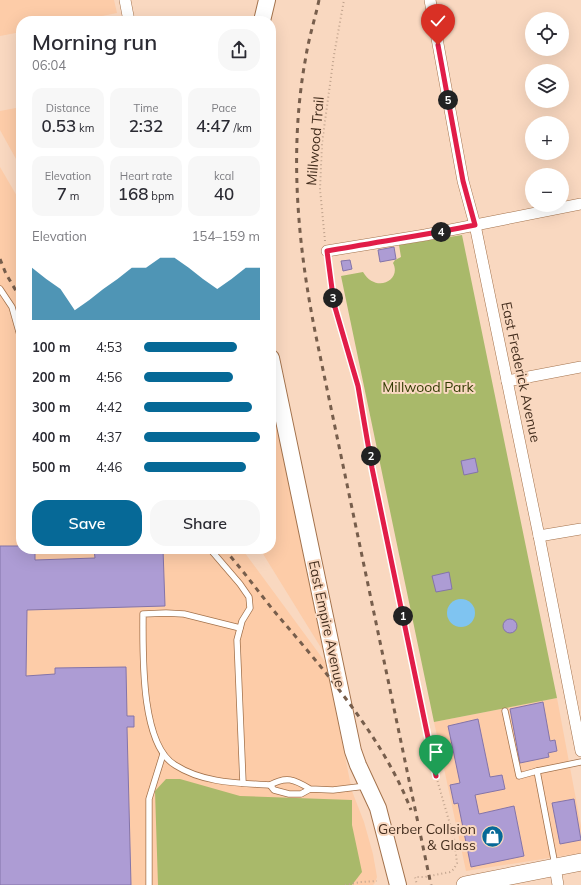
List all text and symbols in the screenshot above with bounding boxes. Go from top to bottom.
pin [421,4,455,45]
icon: check [427,10,449,32]
map controls [525,12,569,212]
button: locate [525,12,569,56]
text: Morning run [32,28,157,56]
button: share [218,29,260,71]
text: 06:04 [32,57,66,73]
button: layers [525,64,569,108]
pin: 5 [438,90,458,110]
text: 5 [445,93,451,107]
street label: Millwood Trail [302,96,328,186]
text: Distance [46,101,90,115]
text: Time [134,101,158,115]
text: Pace [212,101,236,115]
text: 0.53 [42,115,76,136]
text: 2:32 [129,115,163,136]
text: 4:47 [196,115,231,136]
button: + [525,116,569,160]
text: km [76,121,94,135]
text: /km [231,121,252,135]
button: − [525,168,569,212]
text: Elevation [45,169,91,183]
text: Heart rate [120,169,172,183]
text: kcal [214,169,234,183]
text: 7 [57,183,67,204]
text: 168 [118,183,148,204]
text: 40 [214,183,234,204]
text: m [67,189,79,203]
text: bpm [148,189,174,203]
pin: 4 [431,222,451,242]
text: 4 [438,225,444,239]
text: Elevation [32,228,87,244]
text: 154–159 m [192,228,260,244]
pin: 3 [323,288,343,308]
text: 3 [330,291,336,305]
street label: East Frederick Avenue [497,300,545,444]
text: 100 m [32,339,71,355]
text: 4:53 [96,339,122,355]
text: 200 m [32,369,71,385]
text: 4:56 [96,369,122,385]
park label: Millwood Park [382,378,475,396]
text: 300 m [32,399,71,415]
text: 4:42 [96,399,122,415]
text: 400 m [32,429,71,445]
text: 4:37 [96,429,122,445]
pin: 2 [361,446,381,466]
text: 2 [368,449,374,463]
text: 500 m [32,459,71,475]
text: 4:46 [96,459,122,475]
button: Save [32,500,142,546]
button: Share [150,500,260,546]
street label: East Empire Avenue [305,559,349,689]
pin: 1 [393,606,413,626]
text: 1 [400,609,406,623]
pin [419,735,453,776]
icon: arrive [425,741,447,763]
place label: Gerber Collsion & Glass [378,820,476,854]
shop icon: Gerber Collsion & Glass [479,824,505,850]

